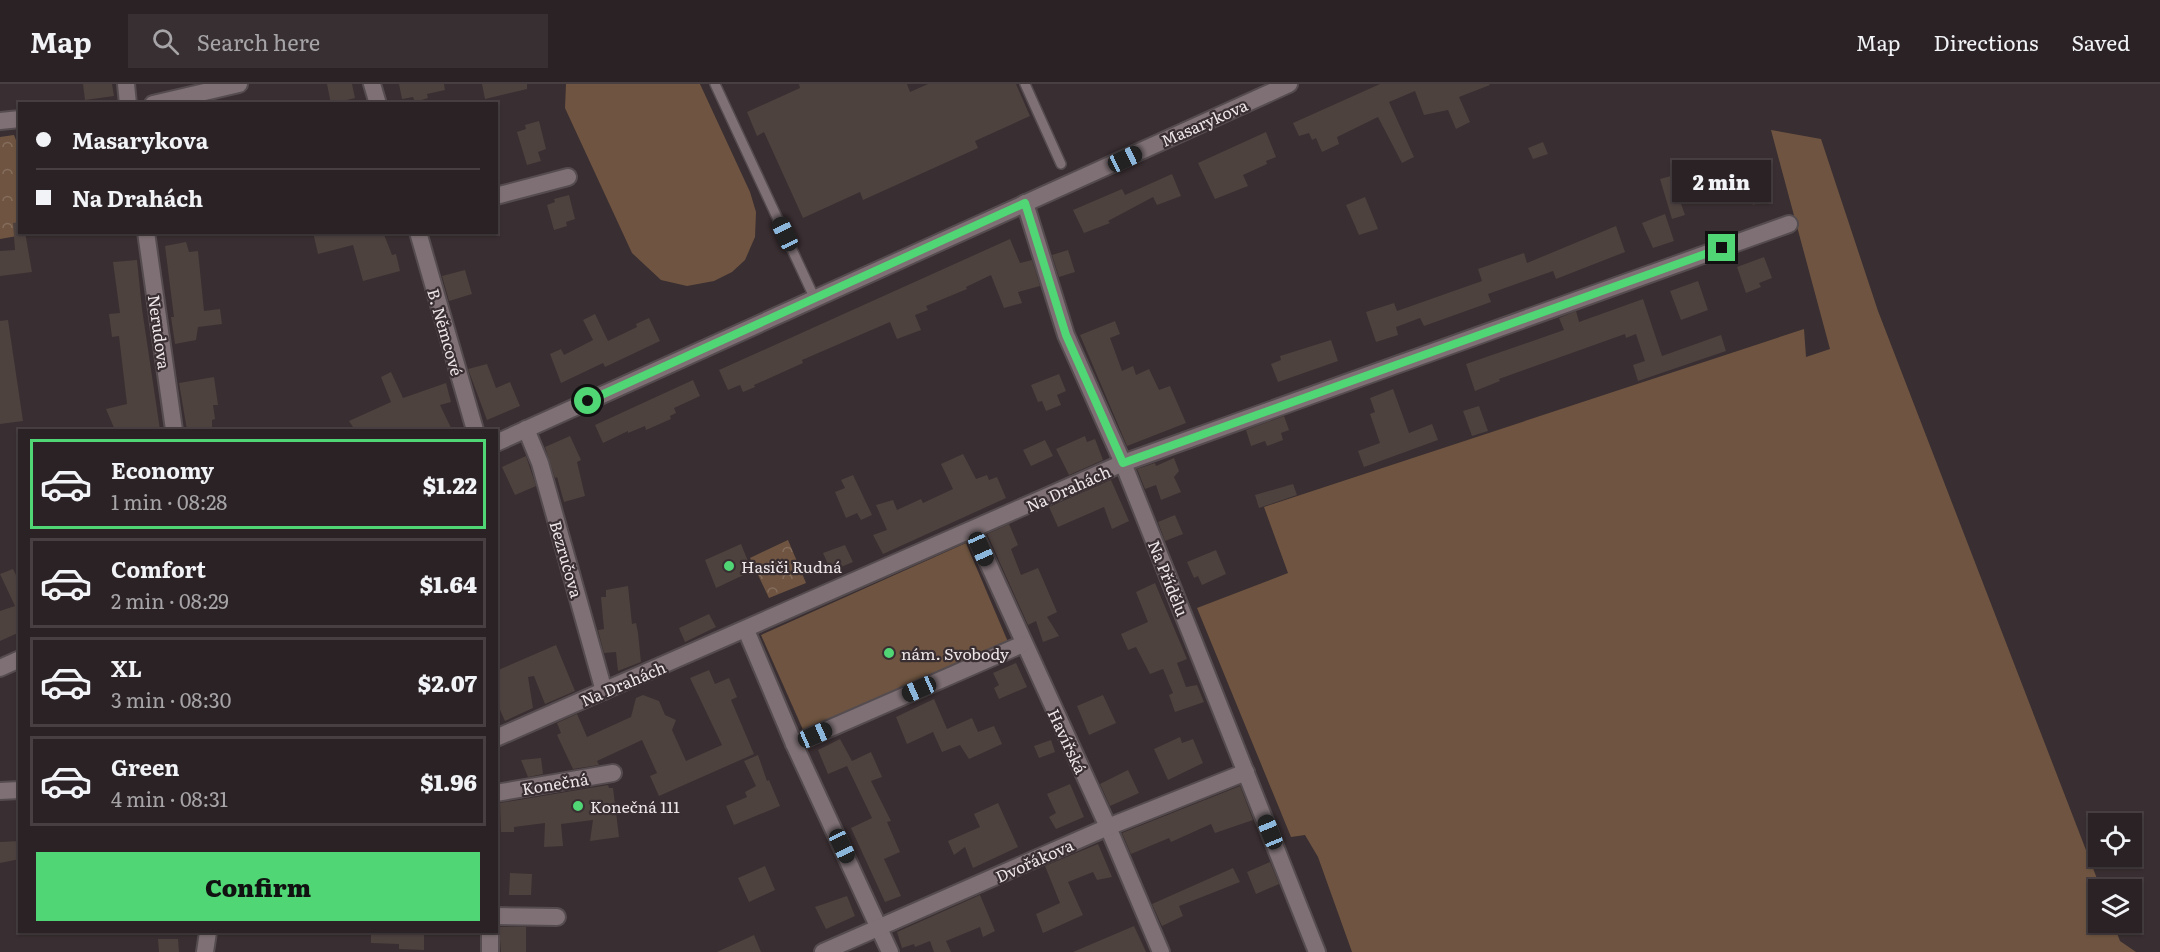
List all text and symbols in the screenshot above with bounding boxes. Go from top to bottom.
search box [128,14,548,68]
text: Map [30,20,92,62]
icon: search [149,25,182,58]
text: Search here [197,25,320,58]
text: Map [1856,26,1901,57]
text: Directions [1934,26,2039,57]
text: Saved [2072,26,2130,57]
street label: Masarykova [1157,92,1252,152]
text: Masarykova [72,123,208,156]
car [1105,143,1145,175]
callout: 2 min [1672,161,1772,203]
text: 2 min [1693,166,1750,196]
text: Na Drahách [72,181,203,214]
car [769,214,801,254]
route end [1708,234,1735,261]
street label: B. Němcové [422,286,470,378]
street label: Nerudova [143,293,177,371]
route start [574,387,601,414]
text: Economy [111,453,214,486]
icon: car [39,457,93,511]
street label: Na Drahách [1022,458,1115,517]
text: $1.22 [423,468,477,501]
text: 1 min · 08:28 [111,486,227,516]
street label: Bezručova [545,518,590,601]
car [965,529,997,569]
street label: Na Přídělu [1143,536,1195,620]
text: Comfort [111,552,206,585]
place label: Hasiči Rudná [741,554,842,578]
icon: car [39,556,93,610]
marker: Hasiči Rudná [722,559,736,573]
text: $1.64 [420,567,477,600]
text: 2 min · 08:29 [111,585,229,615]
place label: nám. Svobody [901,641,1010,665]
marker: nám. Svobody [882,646,896,660]
text: XL [111,651,142,684]
street label: Na Drahách [577,654,670,712]
icon: car [39,655,93,709]
text: $2.07 [418,666,477,699]
car [899,673,939,705]
text: 3 min · 08:30 [111,684,231,714]
street label: Havířská [1042,704,1094,778]
car [795,719,835,751]
text: Green [111,750,180,783]
icon: car [39,754,93,808]
text: $1.96 [420,765,477,798]
street label: Konečná [520,766,590,800]
text: 4 min · 08:31 [111,783,228,813]
place label: Konečná 111 [590,794,680,818]
marker: Konečná 111 [571,799,585,813]
car [1255,812,1285,852]
map controls [2088,813,2142,933]
button: locate [2088,813,2142,867]
car [826,826,858,866]
street label: Dvořákova [991,832,1077,888]
button: Confirm [36,852,480,921]
button: layers [2088,879,2142,933]

